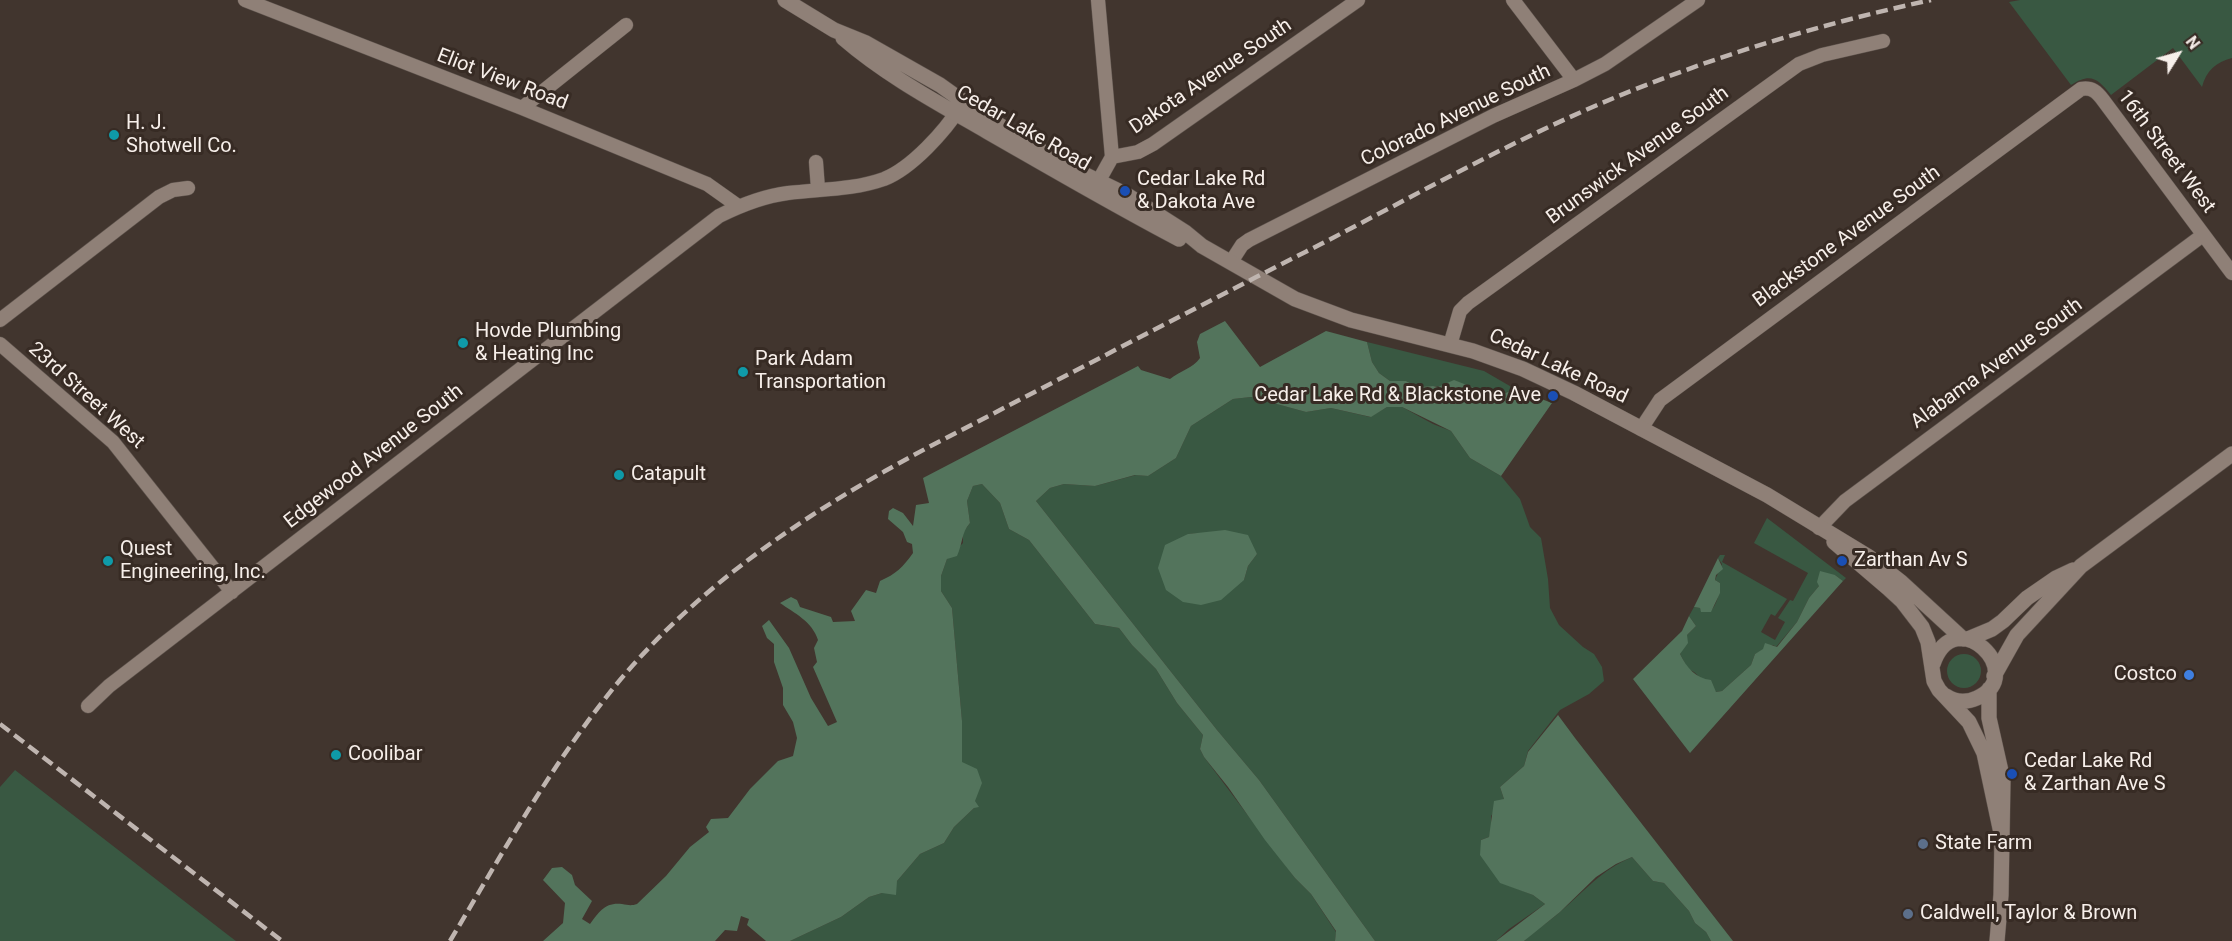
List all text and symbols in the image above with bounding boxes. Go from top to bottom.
street label: Dakota Avenue South [1125,14,1297,140]
north arrow [2148,24,2208,84]
text: N [2182,33,2204,53]
street label: Eliot View Road [433,44,571,116]
street label: Colorado Avenue South [1357,60,1555,172]
street label: Cedar Lake Road [952,81,1094,177]
street label: Brunswick Avenue South [1542,82,1734,230]
street label: 16th Street West [2112,86,2220,218]
place label: H. J. Shotwell Co. [126,112,237,159]
marker: H. J. Shotwell Co. [107,128,121,142]
street label: Blackstone Avenue South [1749,161,1945,313]
place label: Cedar Lake Rd & Dakota Ave [1137,168,1265,215]
marker: Cedar Lake Rd & Dakota Ave [1118,184,1132,198]
street label: Alabama Avenue South [1906,294,2088,434]
place label: Hovde Plumbing & Heating Inc [475,320,621,367]
street label: Cedar Lake Road [1485,324,1631,410]
marker: Hovde Plumbing & Heating Inc [456,336,470,350]
street label: 23rd Street West [23,338,149,454]
place label: Park Adam Transportation [755,348,886,395]
marker: Park Adam Transportation [736,365,750,379]
street label: Edgewood Avenue South [280,380,468,534]
place label: Cedar Lake Rd & Blackstone Ave [1254,384,1541,408]
marker: Cedar Lake Rd & Blackstone Ave [1546,389,1560,403]
place label: Catapult [631,463,706,487]
marker: Catapult [612,468,626,482]
place label: Quest Engineering, Inc. [120,538,266,585]
place label: Zarthan Av S [1854,549,1968,573]
marker: Quest Engineering, Inc. [101,554,115,568]
marker: Zarthan Av S [1835,554,1849,568]
place label: Costco [2114,663,2177,687]
marker: Costco [2182,668,2196,682]
place label: Coolibar [348,743,422,767]
marker: Coolibar [329,748,343,762]
place label: Cedar Lake Rd & Zarthan Ave S [2024,750,2166,797]
marker: Cedar Lake Rd & Zarthan Ave S [2005,767,2019,781]
place label: State Farm [1935,832,2032,856]
marker: State Farm [1916,837,1930,851]
place label: Caldwell, Taylor & Brown [1920,902,2137,926]
marker: Caldwell, Taylor & Brown [1901,907,1915,921]

